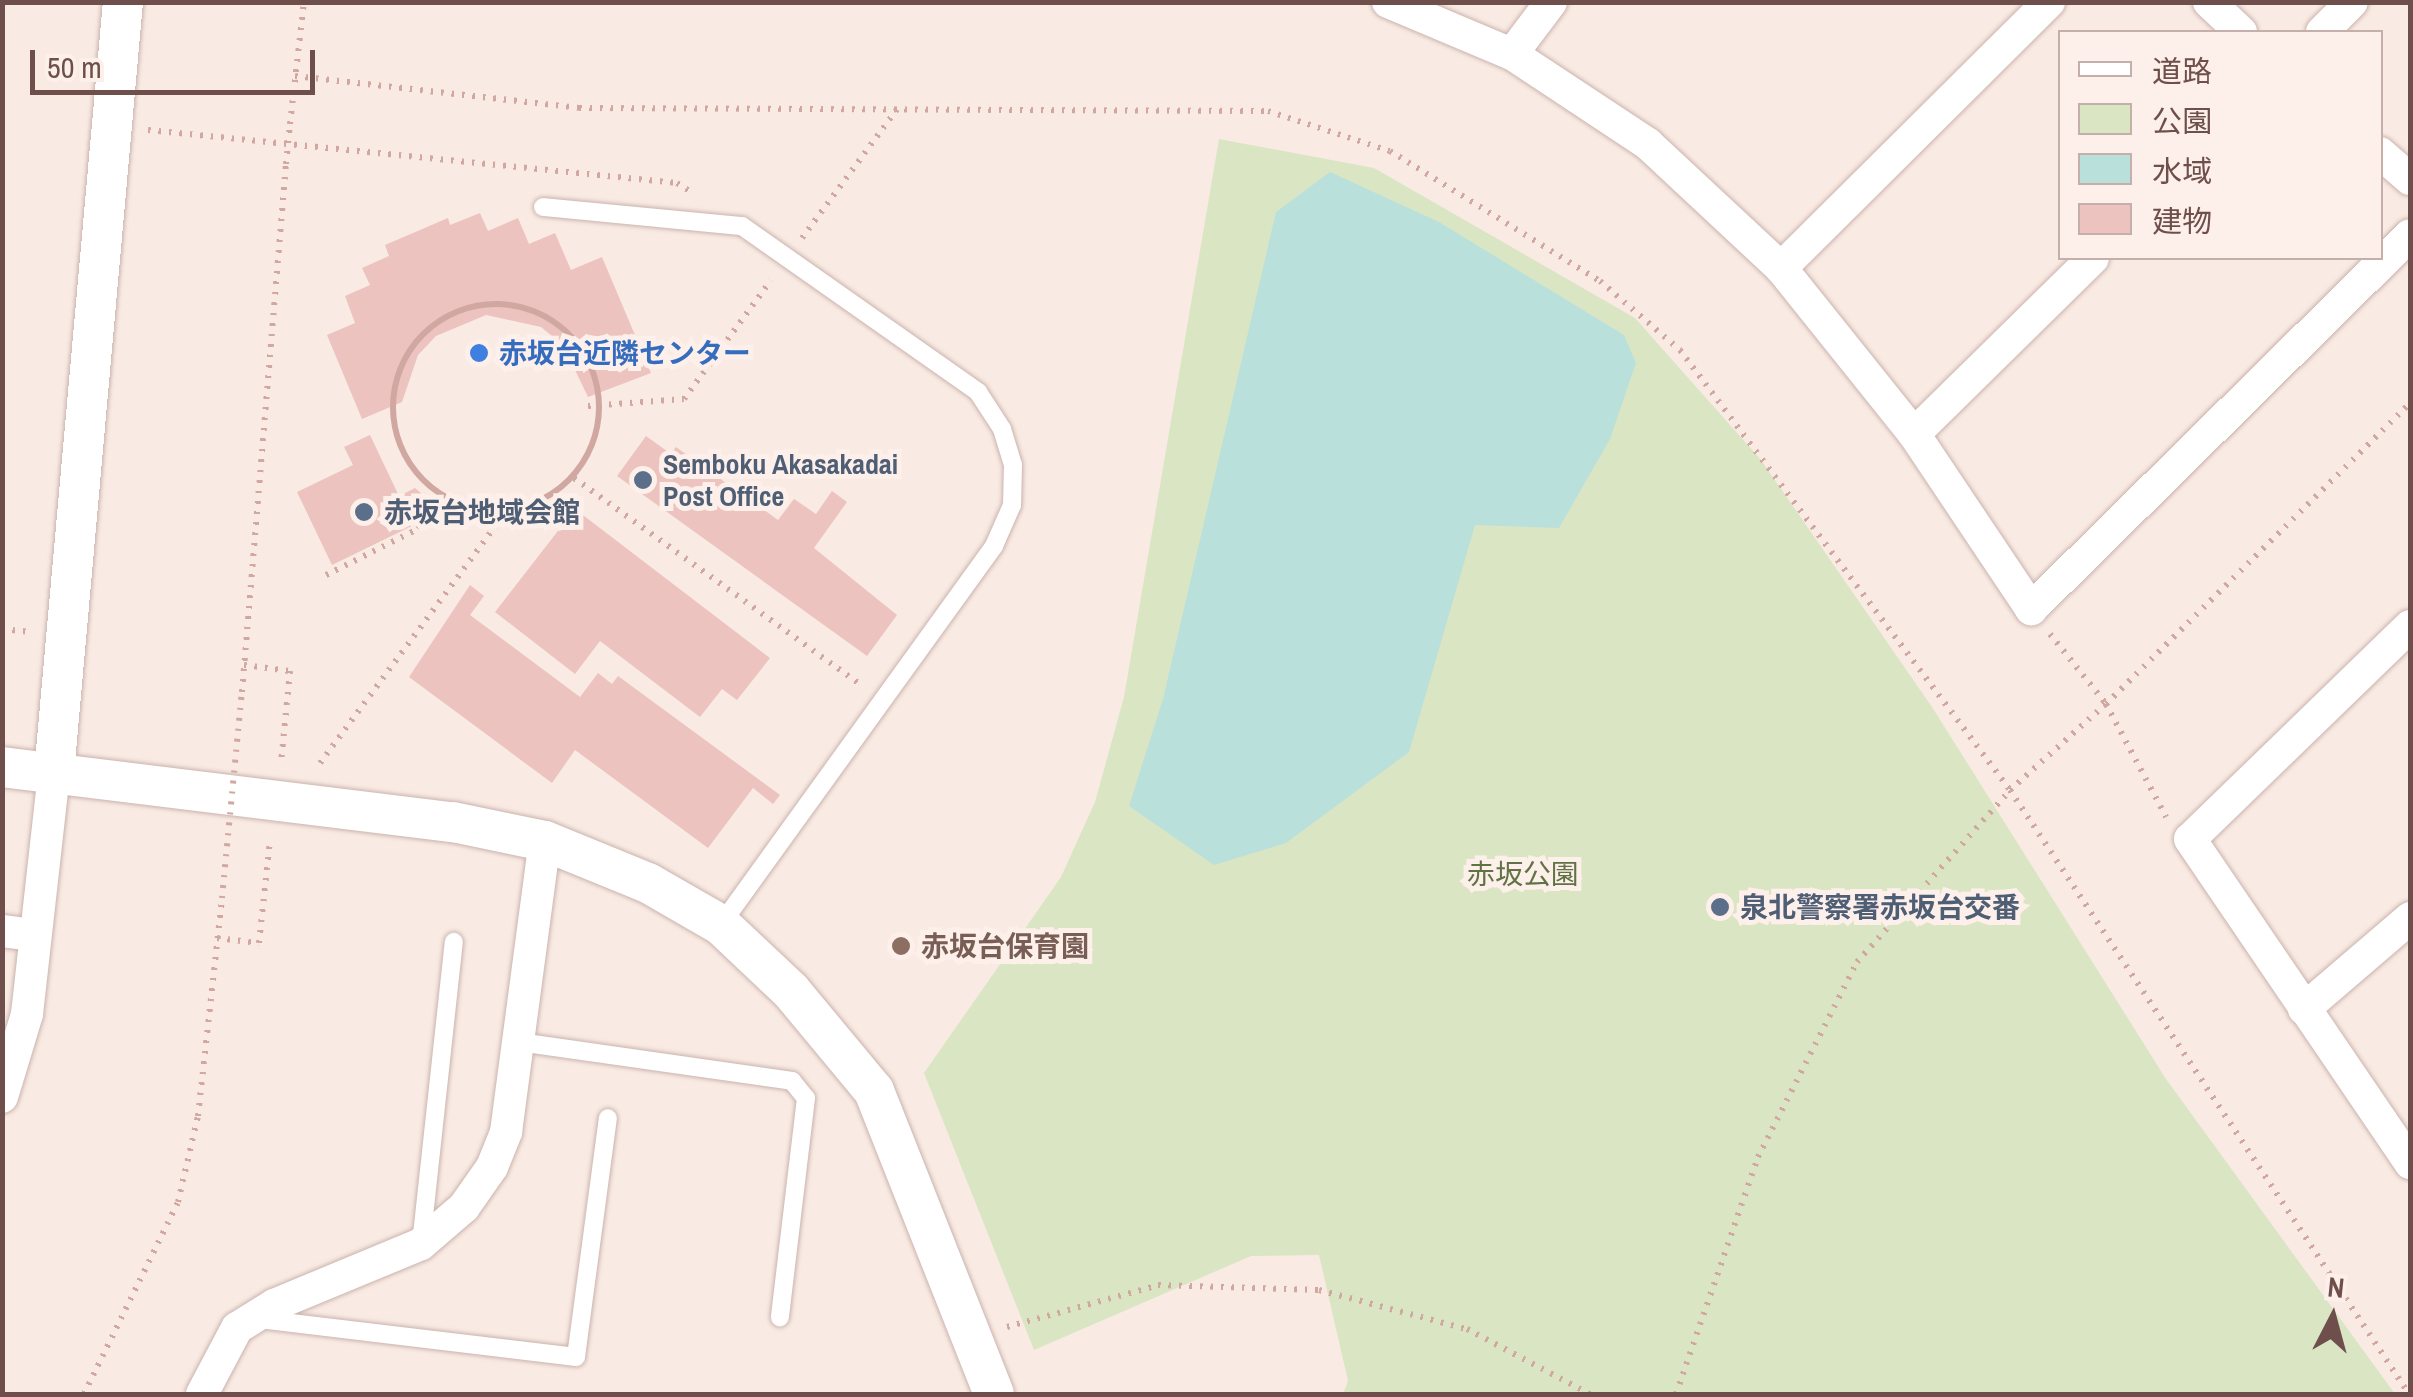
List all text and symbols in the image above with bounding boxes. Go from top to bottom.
scale bar [35,30,320,92]
legend [2058,30,2383,260]
text: 50 m [47,47,102,87]
text: 道路 [2152,51,2212,91]
text: 公園 [2152,101,2212,141]
text: 水域 [2152,151,2212,191]
text: 建物 [2152,201,2212,241]
place label: 赤坂台近隣センター [499,336,751,370]
marker: 赤坂台近隣センター [468,342,490,364]
place label: Semboku Akasakadai Post Office [663,447,899,513]
marker: Semboku Akasakadai Post Office [632,469,654,491]
place label: 赤坂台地域会館 [384,495,580,529]
marker: 赤坂台地域会館 [353,501,375,523]
park label: 赤坂公園 [1467,857,1579,891]
place label: 泉北警察署赤坂台交番 [1740,890,2020,924]
marker: 泉北警察署赤坂台交番 [1709,896,1731,918]
place label: 赤坂台保育園 [921,929,1089,963]
marker: 赤坂台保育園 [890,935,912,957]
north arrow [2283,1267,2383,1367]
text: N [2326,1267,2346,1307]

